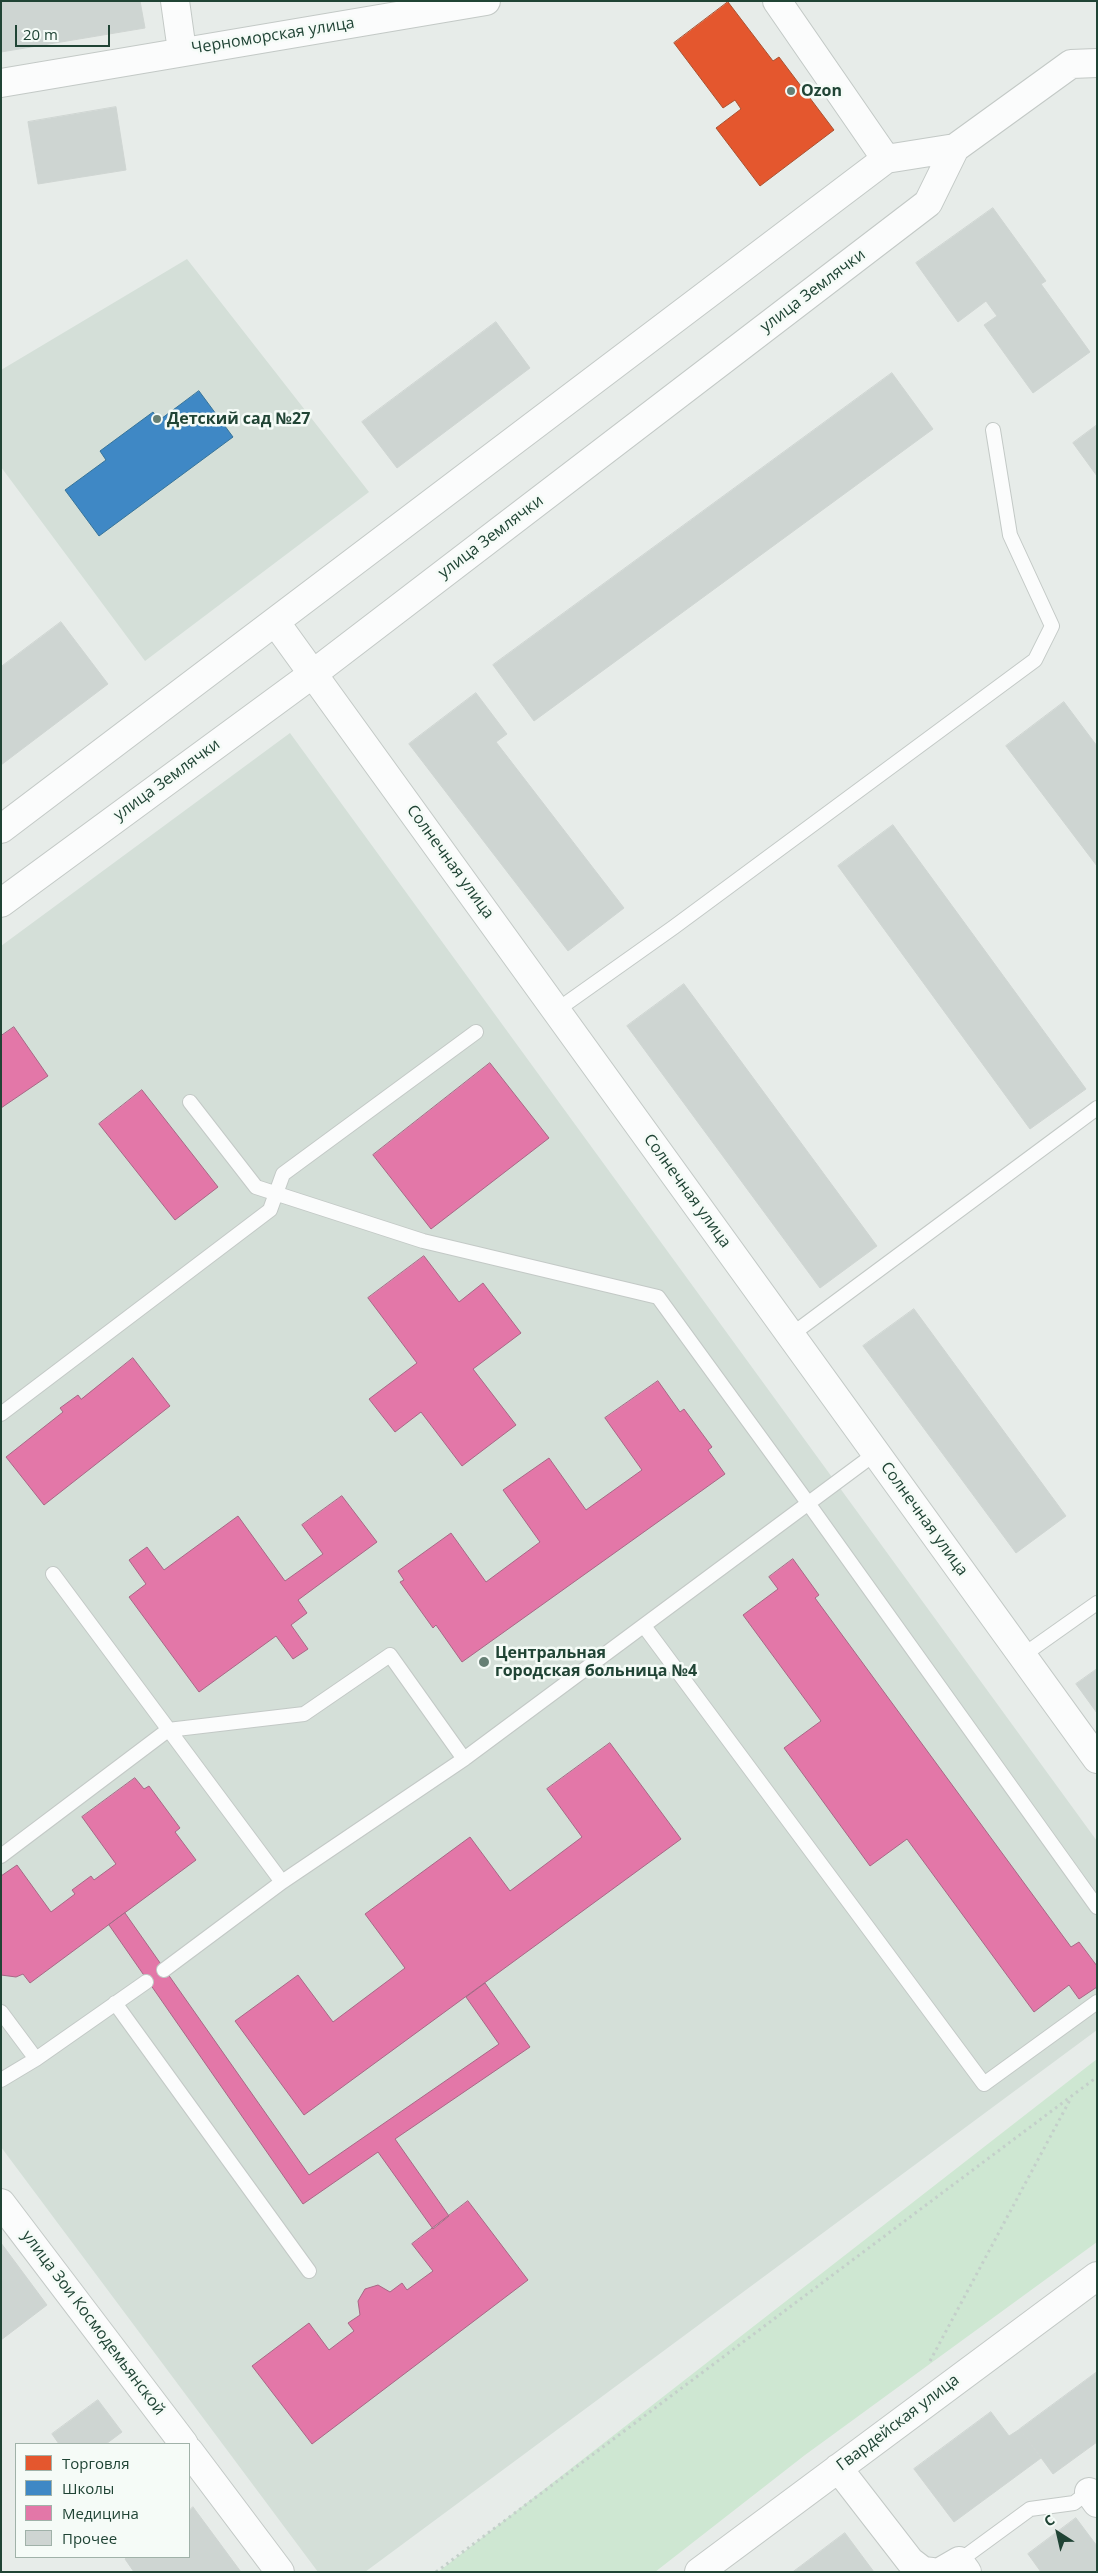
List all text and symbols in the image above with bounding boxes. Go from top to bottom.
street label: Черноморская улица [190,14,356,58]
scale bar [18,15,112,47]
text: 20 m [23,24,58,44]
place label: Ozon [801,81,842,101]
marker: Ozon [785,85,797,97]
street label: улица Землячки [757,245,869,337]
place label: Детский сад №27 [167,409,310,429]
marker: Детский сад №27 [151,413,163,425]
street label: улица Землячки [435,491,547,583]
street label: улица Землячки [110,735,224,825]
street label: Солнечная улица [402,801,498,923]
street label: Солнечная улица [639,1130,735,1252]
street label: Солнечная улица [876,1458,972,1580]
place label: Центральная городская больница №4 [495,1643,697,1681]
marker: Центральная городская больница №4 [477,1655,491,1669]
street label: улица Зои Космодемьянской [17,2227,169,2419]
street label: Гвардейская улица [833,2371,963,2475]
legend [15,2443,190,2558]
text: Торговля [62,2453,129,2473]
text: Школы [62,2478,114,2498]
text: Медицина [62,2503,139,2523]
north arrow [1033,2508,1083,2558]
text: С [1040,2510,1058,2531]
text: Прочее [62,2528,117,2548]

